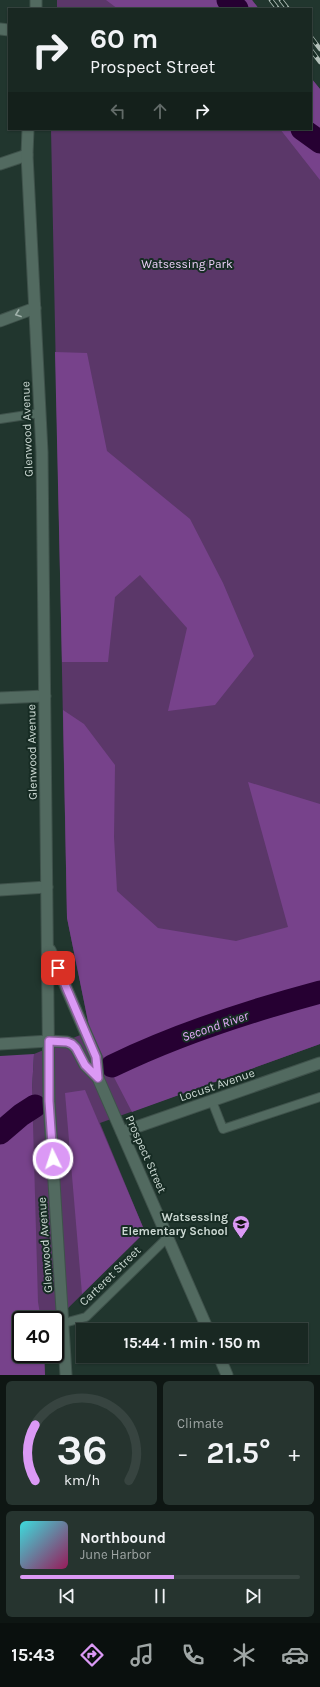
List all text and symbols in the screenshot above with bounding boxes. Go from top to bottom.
text: 60 m [90,22,158,55]
icon: right [24,24,76,76]
text: Prospect Street [90,56,215,78]
icon: left [107,100,129,122]
icon: ahead [149,100,171,122]
icon: right [191,100,213,122]
park label: Watsessing Park [141,257,233,271]
one-way arrow [14,310,21,318]
street label: Glenwood Avenue [18,381,36,477]
street label: Glenwood Avenue [24,704,40,800]
pin [41,951,75,985]
icon: arrive [47,957,69,979]
water label: Second River [180,1007,251,1044]
street label: Locust Avenue [177,1066,257,1104]
street label: Prospect Street [123,1113,170,1195]
position arrow [32,1138,74,1180]
street label: Glenwood Avenue [35,1197,55,1293]
place label: Watsessing Elementary School [121,1210,228,1238]
school or university icon: Watsessing Elementary School [231,1214,251,1239]
street label: Carteret Street [76,1243,144,1309]
speed limit sign: 40 [12,1311,64,1363]
text: 15:44 · 1 min · 150 m [124,1334,260,1352]
text: Climate [177,1416,223,1431]
text: 36 [56,1426,107,1474]
text: 21.5° [206,1435,271,1471]
text: − [177,1441,189,1467]
text: + [288,1441,300,1467]
text: km/h [63,1472,100,1489]
text: Northbound [80,1529,166,1547]
text: June Harbor [80,1547,151,1562]
icon: previous [56,1585,78,1607]
icon: pause [149,1585,171,1607]
icon: next [242,1585,264,1607]
icon: directions [78,1641,106,1669]
icon: music [128,1641,156,1669]
icon: phone [179,1641,207,1669]
icon: climate [230,1641,258,1669]
icon: car [281,1641,309,1669]
text: 15:43 [11,1644,55,1666]

